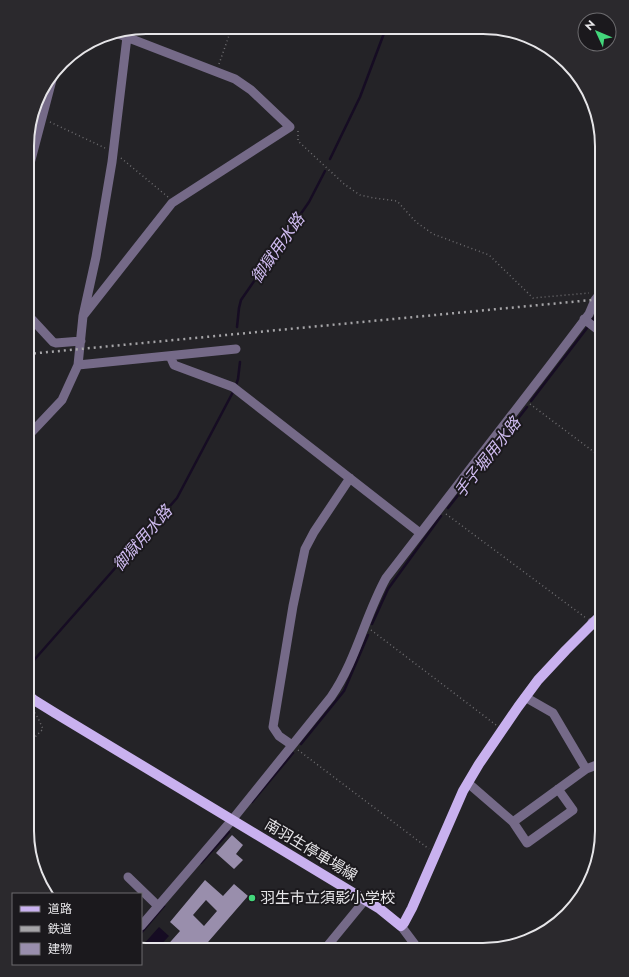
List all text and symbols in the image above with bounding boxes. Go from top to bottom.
north arrow [577,12,617,52]
text: N [581,16,599,34]
water label: 御獄用水路 [245,207,311,288]
water label: 手子堀用水路 [449,411,527,502]
water label: 御獄用水路 [107,499,179,576]
street label: 南羽生停車場線 [260,814,362,886]
place label: 羽生市立須影小学校 [260,887,395,909]
legend [12,893,142,965]
marker: 羽生市立須影小学校 [247,893,257,903]
text: 道路 [48,900,72,918]
text: 鉄道 [48,920,72,938]
text: 建物 [48,940,72,958]

